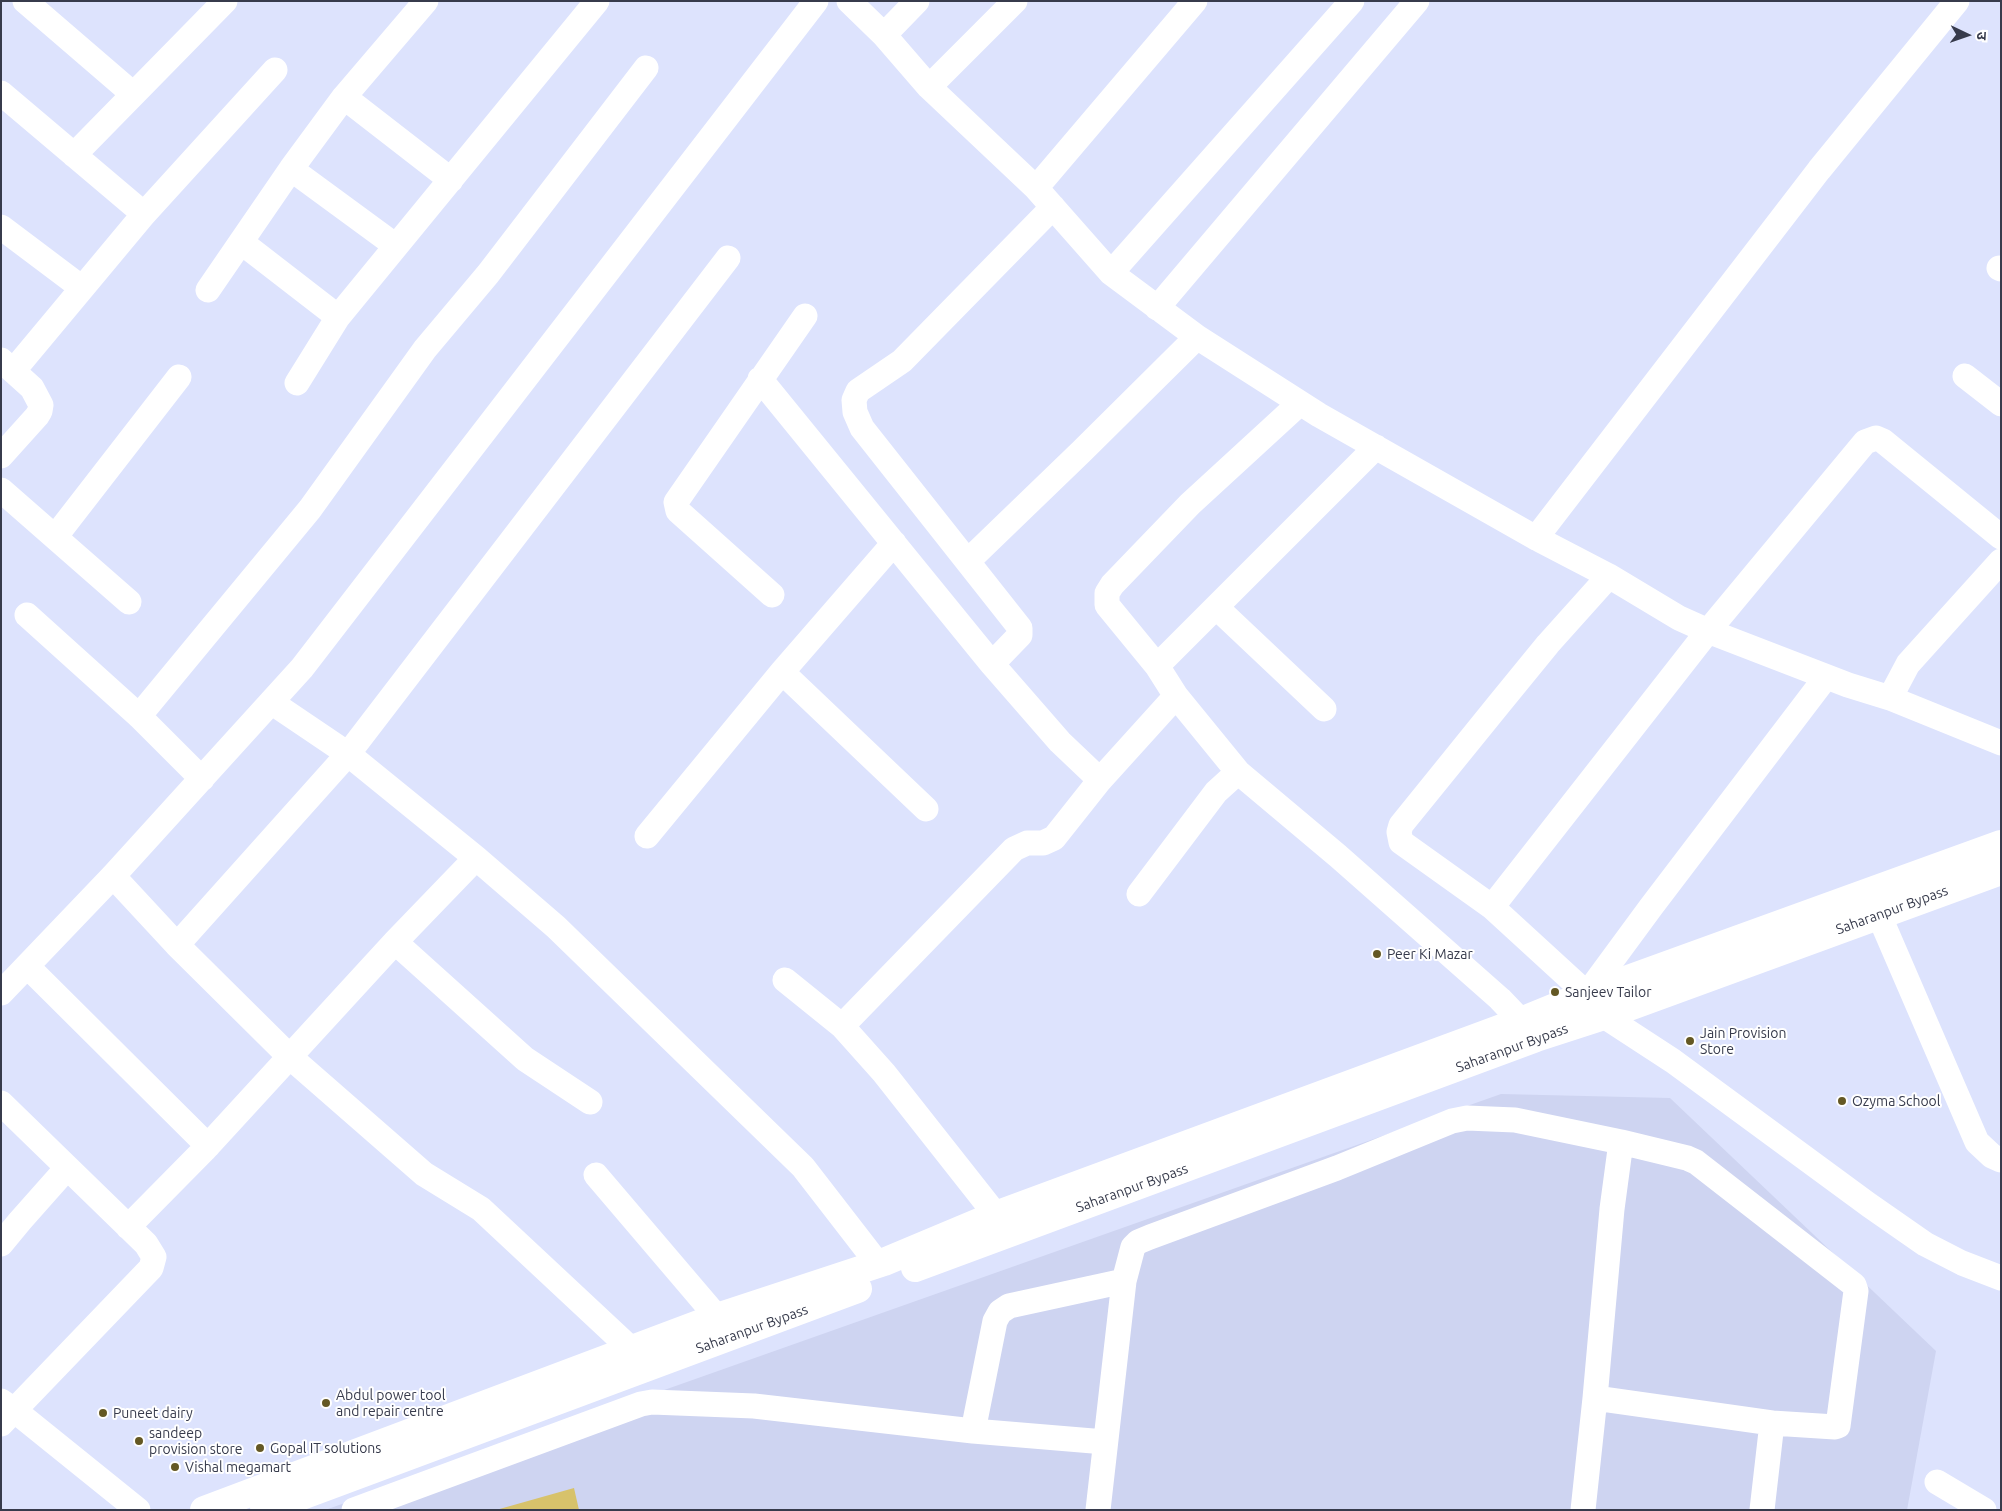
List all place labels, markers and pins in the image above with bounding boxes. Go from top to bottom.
place label: Peer Ki Mazar [1387,946,1473,962]
marker: Peer Ki Mazar [1371,948,1383,960]
place label: Sanjeev Tailor [1565,984,1651,1000]
marker: Sanjeev Tailor [1549,986,1561,998]
place label: Jain Provision Store [1700,1025,1786,1058]
marker: Jain Provision Store [1684,1035,1696,1047]
place label: Ozyma School [1852,1093,1940,1109]
marker: Ozyma School [1836,1095,1848,1107]
place label: Abdul power tool and repair centre [336,1387,445,1420]
marker: Abdul power tool and repair centre [320,1397,332,1409]
place label: Puneet dairy [113,1405,193,1421]
marker: Puneet dairy [97,1407,109,1419]
place label: sandeep provision store [149,1425,243,1458]
marker: sandeep provision store [133,1435,145,1447]
place label: Gopal IT solutions [270,1440,381,1456]
marker: Gopal IT solutions [254,1442,266,1454]
place label: Vishal megamart [185,1459,291,1475]
marker: Vishal megamart [169,1461,181,1473]

